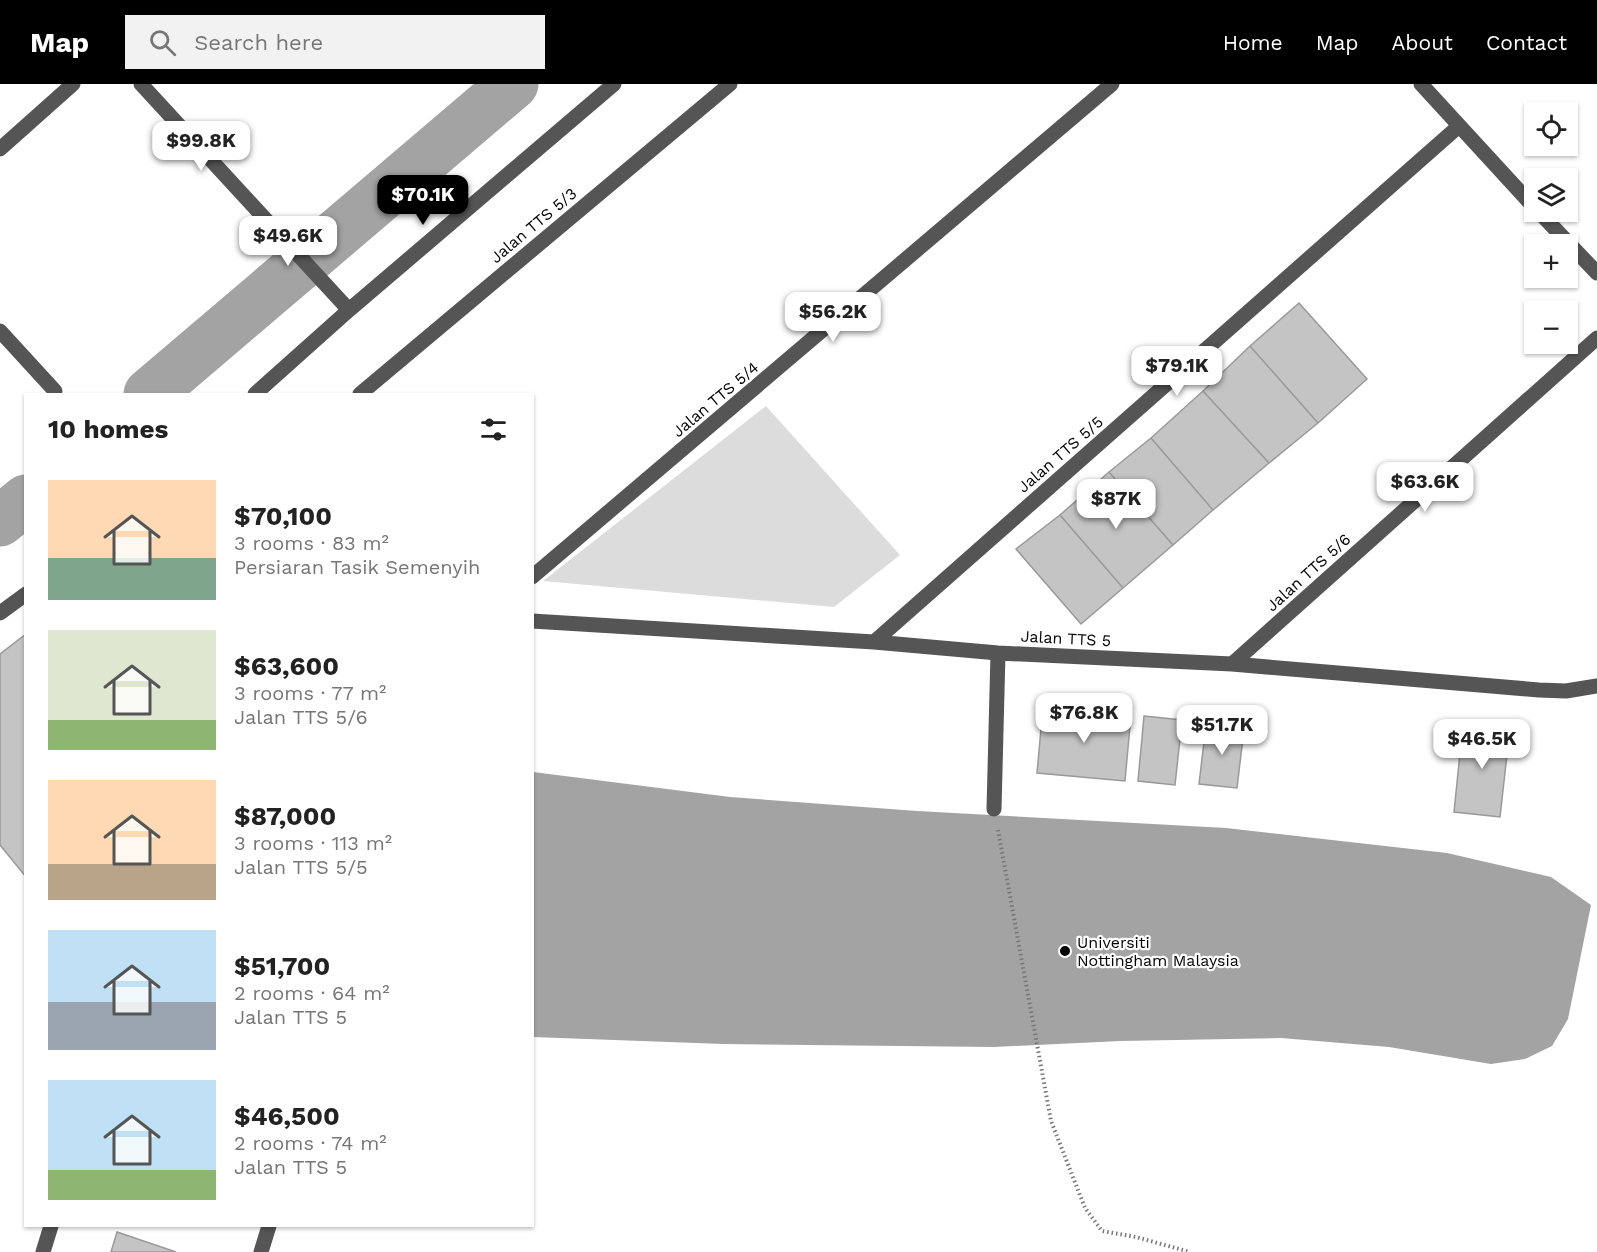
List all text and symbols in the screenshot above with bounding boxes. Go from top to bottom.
search box [125,15,545,69]
text: Map [30,26,89,59]
icon: search [146,26,179,59]
text: Search here [194,30,323,55]
text: Home [1223,30,1283,55]
text: Map [1316,30,1359,55]
text: About [1392,30,1453,55]
text: Contact [1486,30,1567,55]
map controls [1524,102,1578,354]
button: locate [1524,102,1578,156]
pin: $99.8K [152,121,250,172]
text: $99.8K [166,128,236,152]
button: layers [1524,168,1578,222]
pin: $70.1K [374,175,472,226]
text: $70.1K [391,182,455,206]
street label: Jalan TTS 5/3 [486,184,580,267]
pin: $49.6K [239,216,337,267]
text: $49.6K [253,223,323,247]
button: + [1524,234,1578,288]
pin: $56.2K [784,292,882,343]
text: $56.2K [799,299,867,323]
button: − [1524,300,1578,354]
pin: $79.1K [1128,346,1226,397]
text: $79.1K [1145,353,1209,377]
street label: Jalan TTS 5/4 [668,358,762,441]
street label: Jalan TTS 5/5 [1014,412,1107,497]
icon: filters [477,413,510,446]
text: 10 homes [48,414,168,444]
pin: $63.6K [1376,462,1474,513]
text: $63.6K [1391,469,1459,493]
pin: $87K [1080,479,1152,530]
text: $87K [1091,486,1141,510]
text: $70,100 [234,501,332,531]
icon: home [96,504,168,576]
street label: Jalan TTS 5/6 [1262,530,1354,615]
text: 3 rooms · 83 m² [234,531,389,555]
text: Persiaran Tasik Semenyih [234,555,480,579]
street label: Jalan TTS 5 [1020,627,1112,650]
text: $63,600 [234,651,339,681]
icon: home [96,654,168,726]
text: 3 rooms · 77 m² [234,681,386,705]
pin: $76.8K [1035,693,1133,744]
text: $76.8K [1050,700,1118,724]
text: Jalan TTS 5/6 [234,705,368,729]
pin: $51.7K [1173,705,1271,756]
text: $51.7K [1191,712,1253,736]
pin: $46.5K [1433,719,1531,770]
text: $46.5K [1447,726,1517,750]
text: $87,000 [234,801,336,831]
icon: home [96,804,168,876]
text: 3 rooms · 113 m² [234,831,392,855]
text: Jalan TTS 5/5 [234,855,368,879]
place label: Universiti Nottingham Malaysia [1077,933,1239,970]
marker: Universiti Nottingham Malaysia [1058,944,1072,958]
text: $51,700 [234,951,330,981]
icon: home [96,954,168,1026]
text: 2 rooms · 64 m² [234,981,390,1005]
text: Jalan TTS 5 [234,1005,347,1029]
text: $46,500 [234,1101,340,1131]
icon: home [96,1104,168,1176]
text: 2 rooms · 74 m² [234,1131,387,1155]
text: Jalan TTS 5 [234,1155,347,1179]

